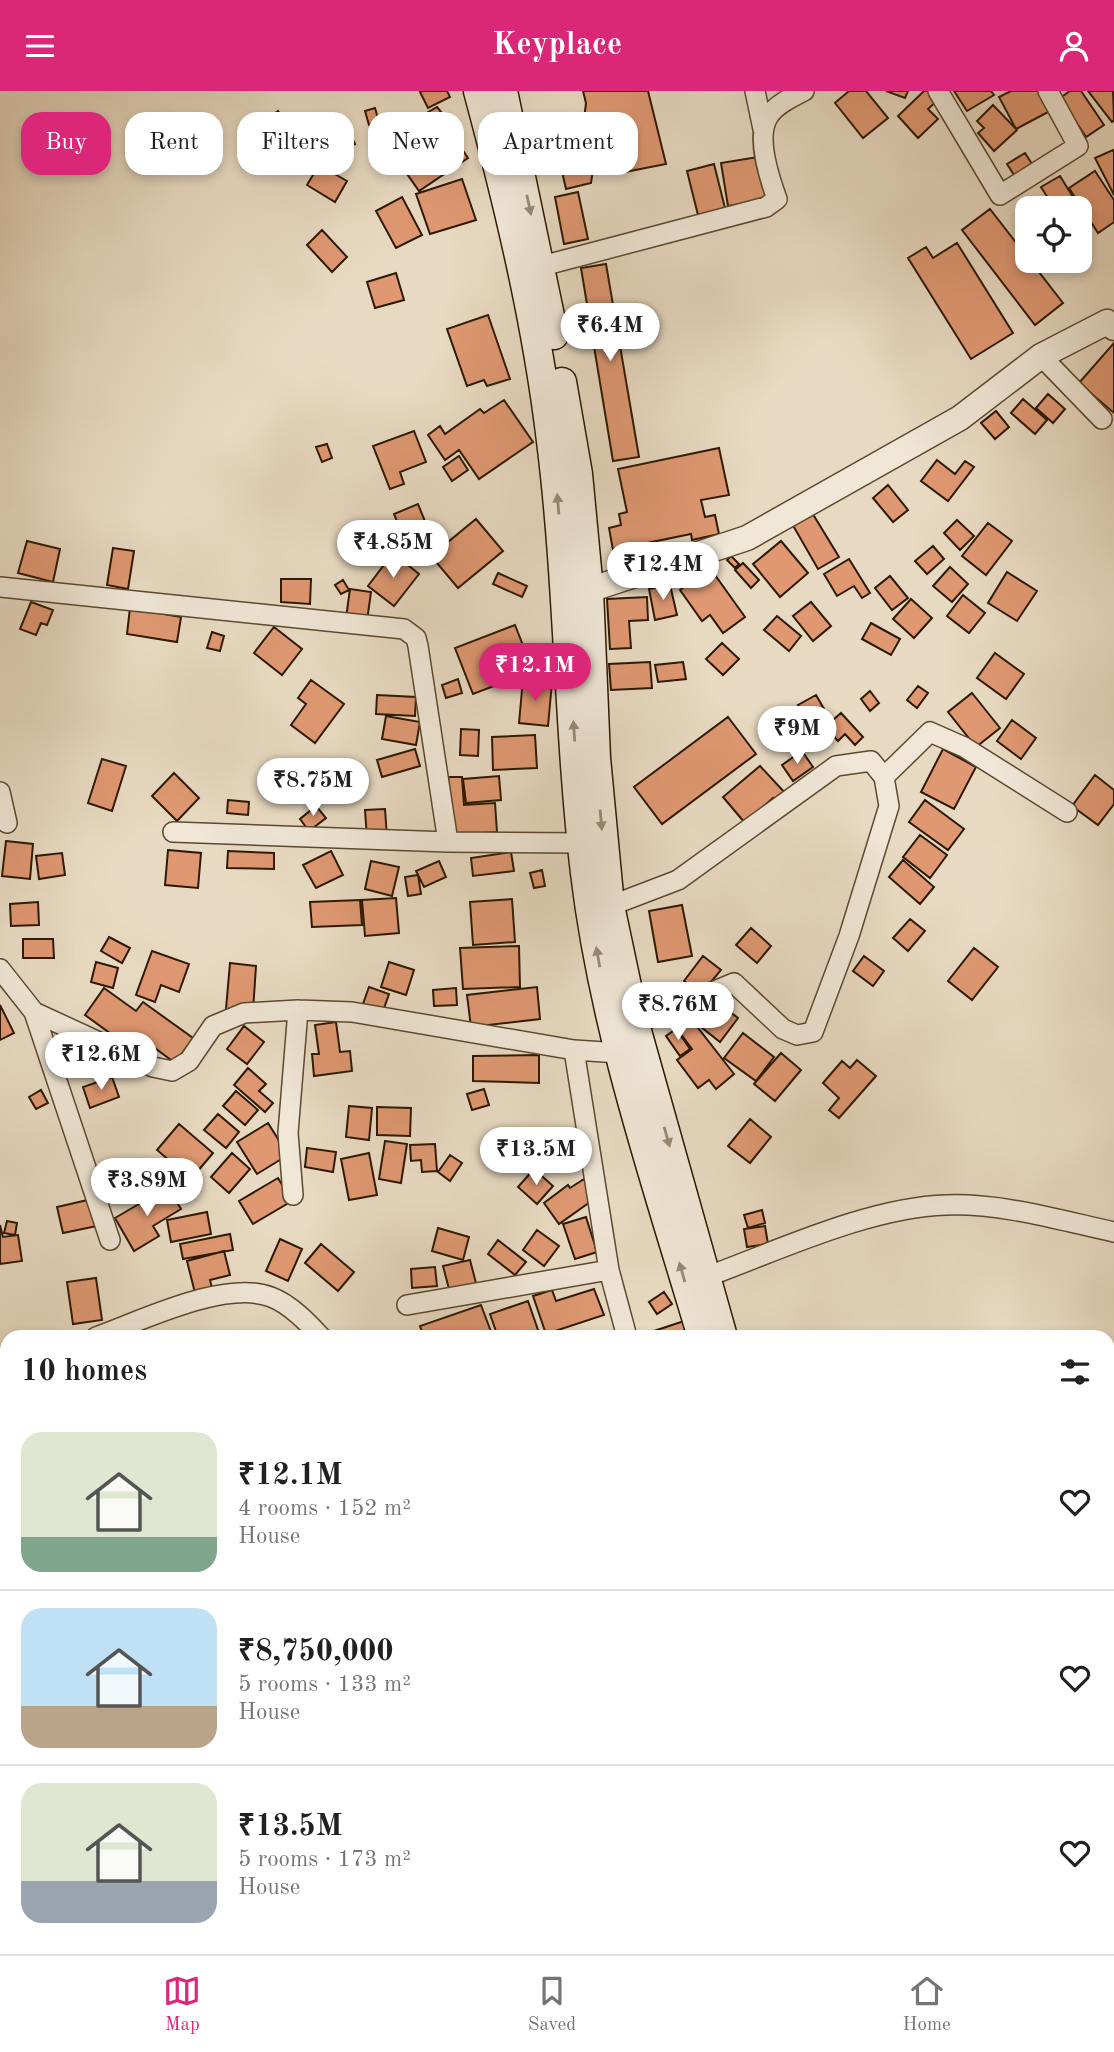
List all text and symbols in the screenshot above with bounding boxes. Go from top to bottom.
icon: menu [21,27,59,65]
icon: person [1055,27,1093,65]
text: Keyplace [492,30,622,62]
chip: Buy [21,112,111,175]
chip: Rent [125,112,223,175]
chip: Filters [237,112,354,175]
chip: New [368,112,464,175]
chip: Apartment [478,112,638,175]
one-way arrow [523,194,534,216]
map controls [1015,196,1092,273]
button: locate [1015,196,1092,273]
pin: ₹6.4M [561,303,659,363]
text: ₹6.4M [577,314,643,337]
one-way arrow [552,493,563,515]
pin: ₹4.85M [336,521,450,580]
text: ₹4.85M [353,531,433,554]
pin: ₹12.4M [606,543,720,602]
text: ₹12.4M [623,553,703,576]
pin: ₹12.1M [478,643,592,703]
text: ₹12.1M [495,654,575,677]
pin: ₹9M [763,707,831,766]
text: ₹9M [774,717,820,740]
one-way arrow [568,720,579,742]
pin: ₹8.75M [256,759,370,818]
text: ₹8.75M [273,769,353,792]
one-way arrow [596,809,607,831]
one-way arrow [592,946,603,968]
pin: ₹8.76M [621,983,735,1042]
text: ₹8.76M [638,993,718,1016]
pin: ₹12.6M [44,1033,158,1092]
text: ₹12.6M [61,1043,141,1066]
pin: ₹13.5M [479,1127,593,1187]
one-way arrow [662,1127,673,1149]
text: ₹13.5M [496,1138,576,1161]
pin: ₹3.89M [90,1159,204,1218]
text: ₹3.89M [107,1169,187,1192]
one-way arrow [677,1261,687,1282]
icon: filters [1056,1353,1094,1391]
text: 10 homes [21,1357,147,1387]
icon: home [77,1460,161,1544]
text: ₹12.1M [238,1461,342,1491]
icon: heart [1056,1483,1094,1521]
text: 4 rooms · 152 m² [238,1497,411,1520]
text: House [238,1525,300,1548]
icon: home [77,1636,161,1720]
text: ₹8,750,000 [238,1637,394,1667]
icon: heart [1056,1659,1094,1697]
text: 5 rooms · 133 m² [238,1673,411,1696]
text: House [238,1701,300,1724]
icon: home [77,1811,161,1895]
text: ₹13.5M [238,1812,342,1842]
icon: heart [1056,1834,1094,1872]
text: 5 rooms · 173 m² [238,1848,411,1871]
text: House [238,1876,300,1899]
tab: Map [163,1972,201,2037]
tab: Saved [528,1972,576,2037]
tab: Home [903,1972,951,2037]

